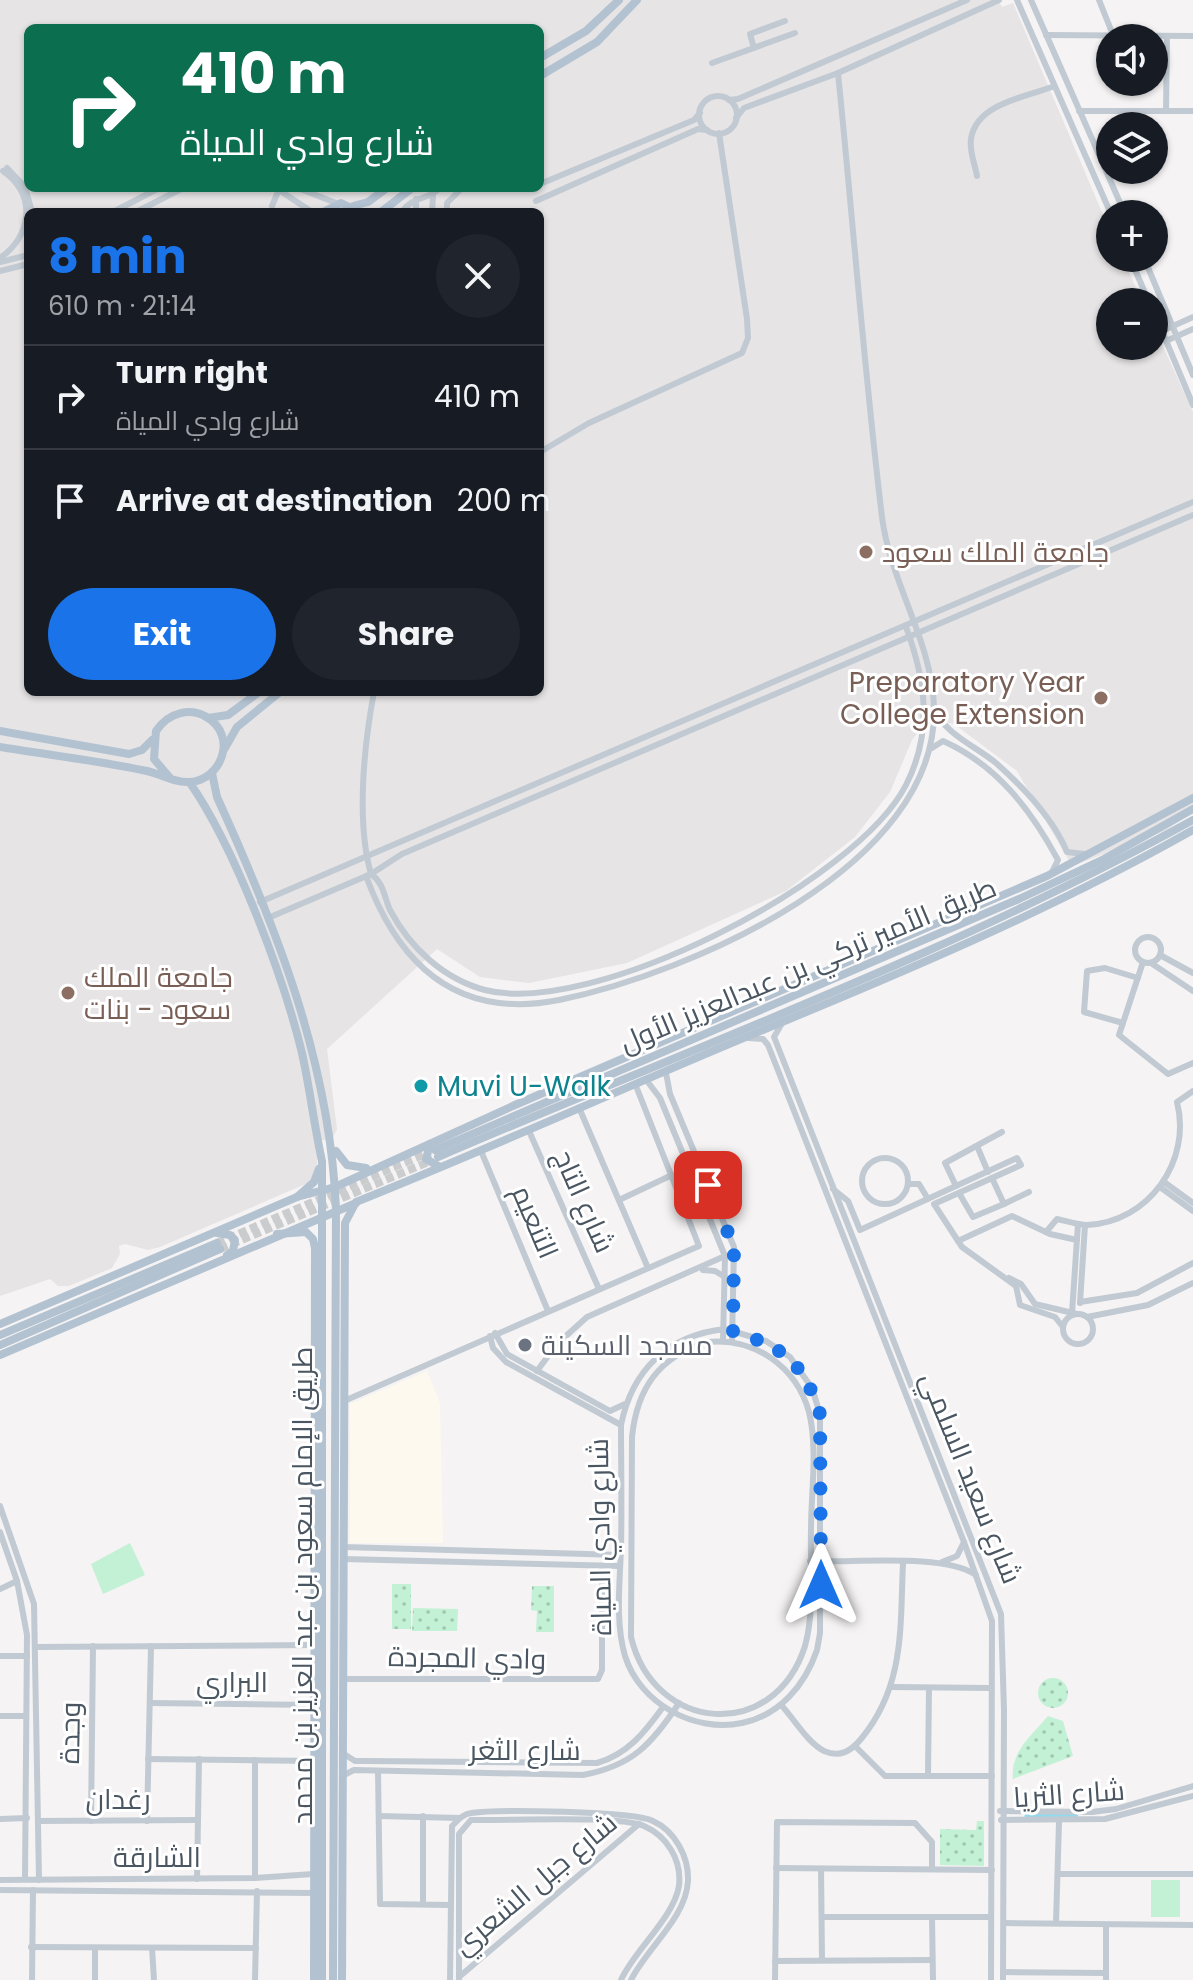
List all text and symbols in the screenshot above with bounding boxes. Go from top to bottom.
map controls [1096,24,1168,360]
button: sound [1096,24,1168,96]
text: 410 m [180,34,347,113]
icon: right [48,56,152,160]
button: layers [1096,112,1168,184]
text: شارع وادي المياة [180,117,434,168]
button: + [1096,200,1168,272]
text: 8 min [48,223,187,290]
button: close [436,234,520,318]
text: 610 m · 21:14 [48,288,196,324]
button: − [1096,288,1168,360]
text: Turn right [116,351,268,394]
icon: right [48,375,92,419]
text: 410 m [434,375,520,418]
text: شارع وادي المياة [116,403,299,439]
icon: arrive [48,479,92,523]
text: Arrive at destination [116,479,433,522]
text: 200 m [457,479,551,522]
place label: جامعة الملك سعود [882,533,1109,572]
marker: جامعة الملك سعود [857,543,875,561]
button: Exit [48,588,276,680]
button: Share [292,588,520,680]
place label: Preparatory Year College Extension [840,663,1085,734]
marker: Preparatory Year College Extension [1092,689,1110,707]
street label: طريق الأمير تركي بن عبدالعزيز الأول [614,868,1003,1064]
place label: جامعة الملك سعود - بنات [84,958,233,1029]
marker: جامعة الملك سعود - بنات [59,984,77,1002]
place label: Muvi U-Walk [437,1067,612,1106]
marker: Muvi U-Walk [412,1077,430,1095]
street label: شارع التاج [544,1143,624,1259]
pin [674,1151,742,1219]
icon: arrive [686,1163,730,1207]
street label: التنعيم [502,1179,568,1265]
place label: مسجد السكينة [541,1326,713,1365]
marker: مسجد السكينة [516,1336,534,1354]
street label: طريق الإمام سعود بن عبد العزيز بن محمد [283,1347,322,1825]
street label: شارع سعيد السلمي [909,1366,1031,1590]
street label: شارع وادي المياة [579,1438,623,1636]
position arrow [779,1543,863,1627]
street label: وادي المجردة [388,1637,546,1681]
street label: البراري [196,1663,268,1704]
street label: وجدة [50,1702,90,1764]
street label: شارع الثغر [467,1731,581,1770]
street label: شارع الثريا [1012,1771,1126,1817]
street label: رغدان [85,1780,151,1819]
street label: شارع جبل الشعري [445,1804,627,1966]
street label: الشارقة [113,1838,201,1877]

